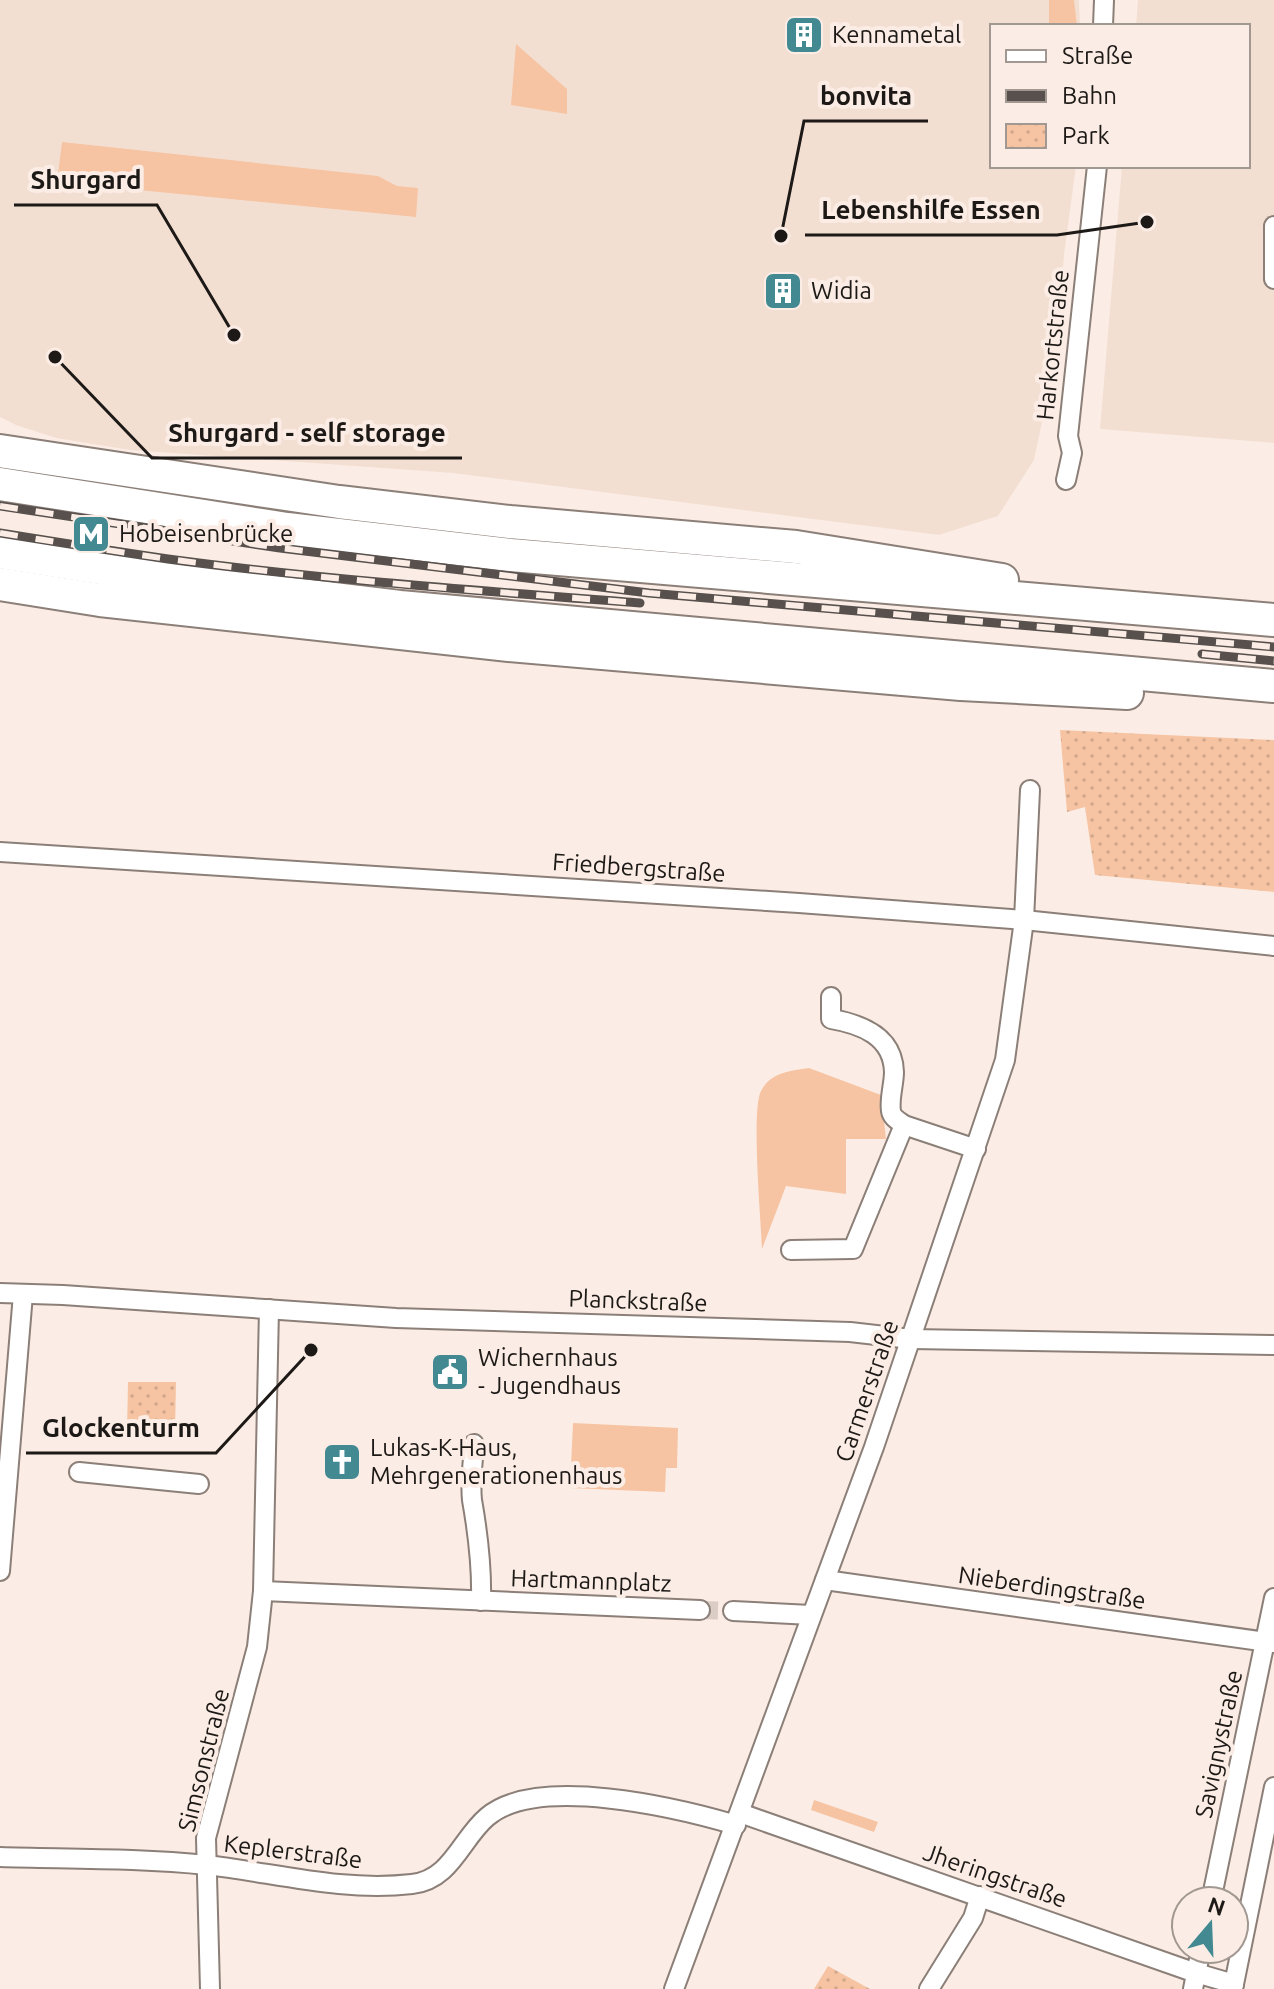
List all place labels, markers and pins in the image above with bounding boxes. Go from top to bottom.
building icon: Kennametal [783,14,825,56]
place label: Kennametal [832,21,961,48]
callout: bonvita [804,71,928,121]
callout: Shurgard [14,155,157,205]
callout: Lebenshilfe Essen [805,185,1057,235]
building icon: Widia [762,270,804,312]
place label: Widia [811,277,872,304]
callout: Shurgard - self storage [152,408,462,458]
metro station icon: Hobeisenbrücke [70,513,112,555]
place label: Hobeisenbrücke [119,520,293,547]
place label: Wichernhaus - Jugendhaus [478,1344,621,1399]
public building icon: Wichernhaus - Jugendhaus [429,1351,471,1393]
callout: Glockenturm [26,1403,216,1453]
place label: Lukas-K-Haus, Mehrgenerationenhaus [370,1434,622,1489]
church icon: Lukas-K-Haus, Mehrgenerationenhaus [321,1441,363,1483]

